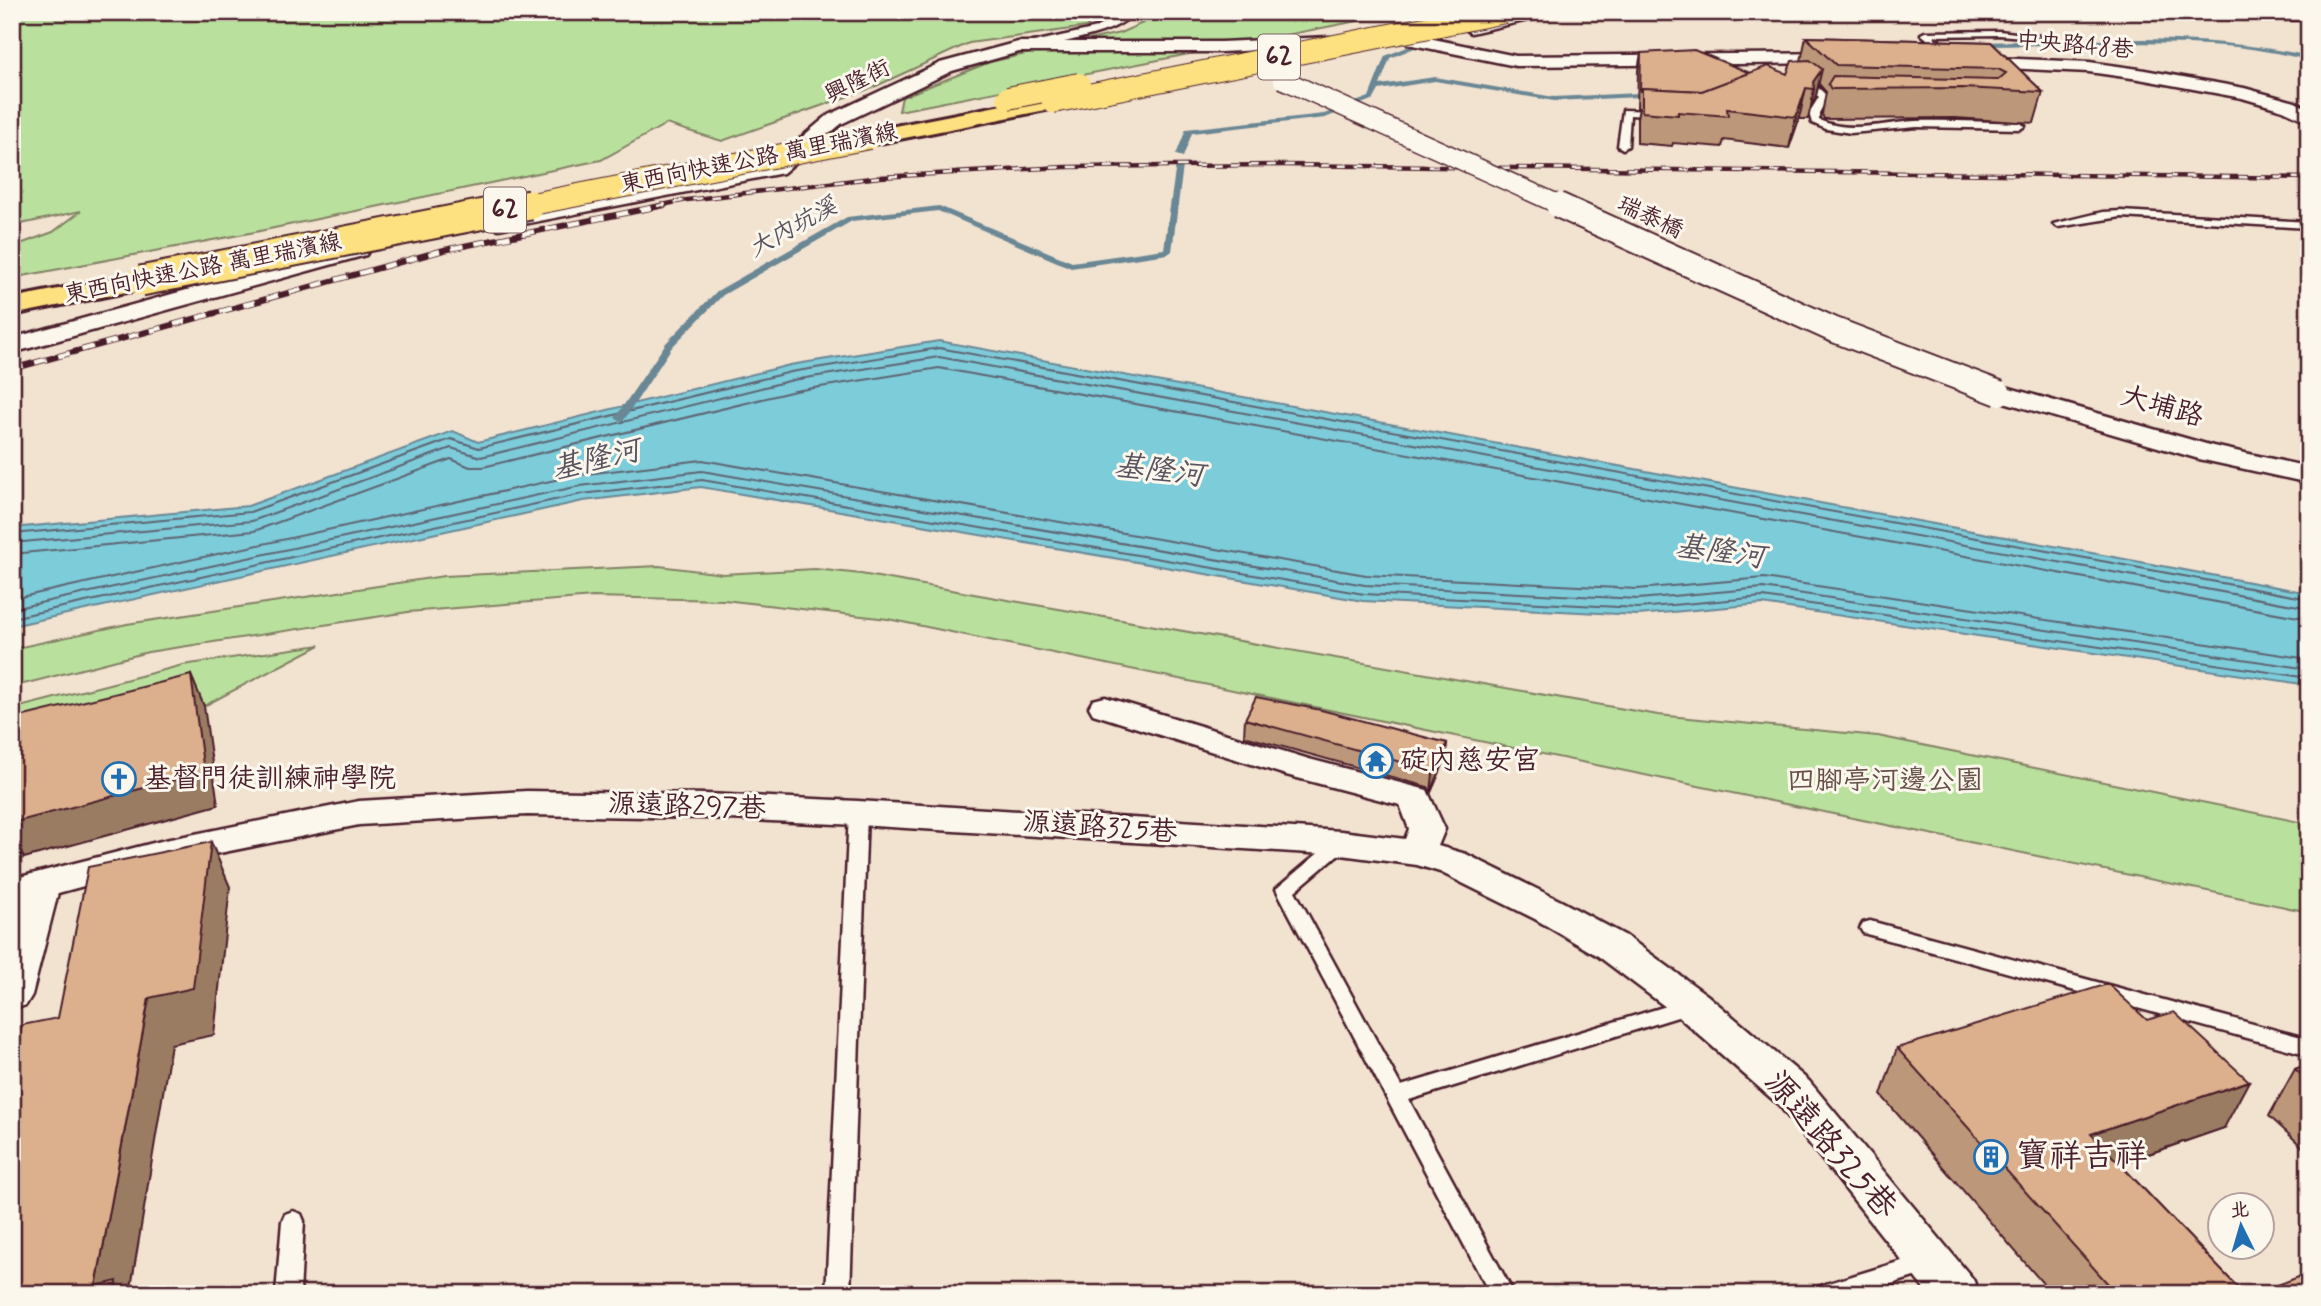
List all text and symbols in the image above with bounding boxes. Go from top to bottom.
street label: 中央路48巷 [2015,26,2136,66]
road number: 62 [1258,34,1300,80]
street label: 興隆街 [820,53,896,111]
street label: 東西向快速公路 萬里瑞濱線 [618,117,900,201]
road number: 62 [484,188,526,232]
water label: 大內坑溪 [744,190,844,265]
street label: 瑞泰橋 [1612,190,1688,246]
street label: 東西向快速公路 萬里瑞濱線 [62,227,344,311]
street label: 大埔路 [2117,378,2207,436]
water label: 基隆河 [548,430,649,489]
water label: 基隆河 [1112,446,1211,496]
water label: 基隆河 [1673,526,1772,578]
temple icon: 碇內慈安宮 [1357,742,1395,780]
place label: 碇內慈安宮 [1400,743,1540,780]
church icon: 基督門徒訓練神學院 [100,760,138,798]
place label: 基督門徒訓練神學院 [144,761,396,798]
park label: 四腳亭河邊公園 [1787,763,1983,800]
street label: 源遠路297巷 [607,786,768,828]
street label: 源遠路325巷 [1021,804,1180,852]
street label: 源遠路325巷 [1753,1062,1907,1228]
place label: 寶祥吉祥 [2016,1135,2148,1179]
building icon: 寶祥吉祥 [1972,1138,2010,1176]
north arrow [2206,1190,2276,1260]
text: 北 [2229,1197,2250,1224]

